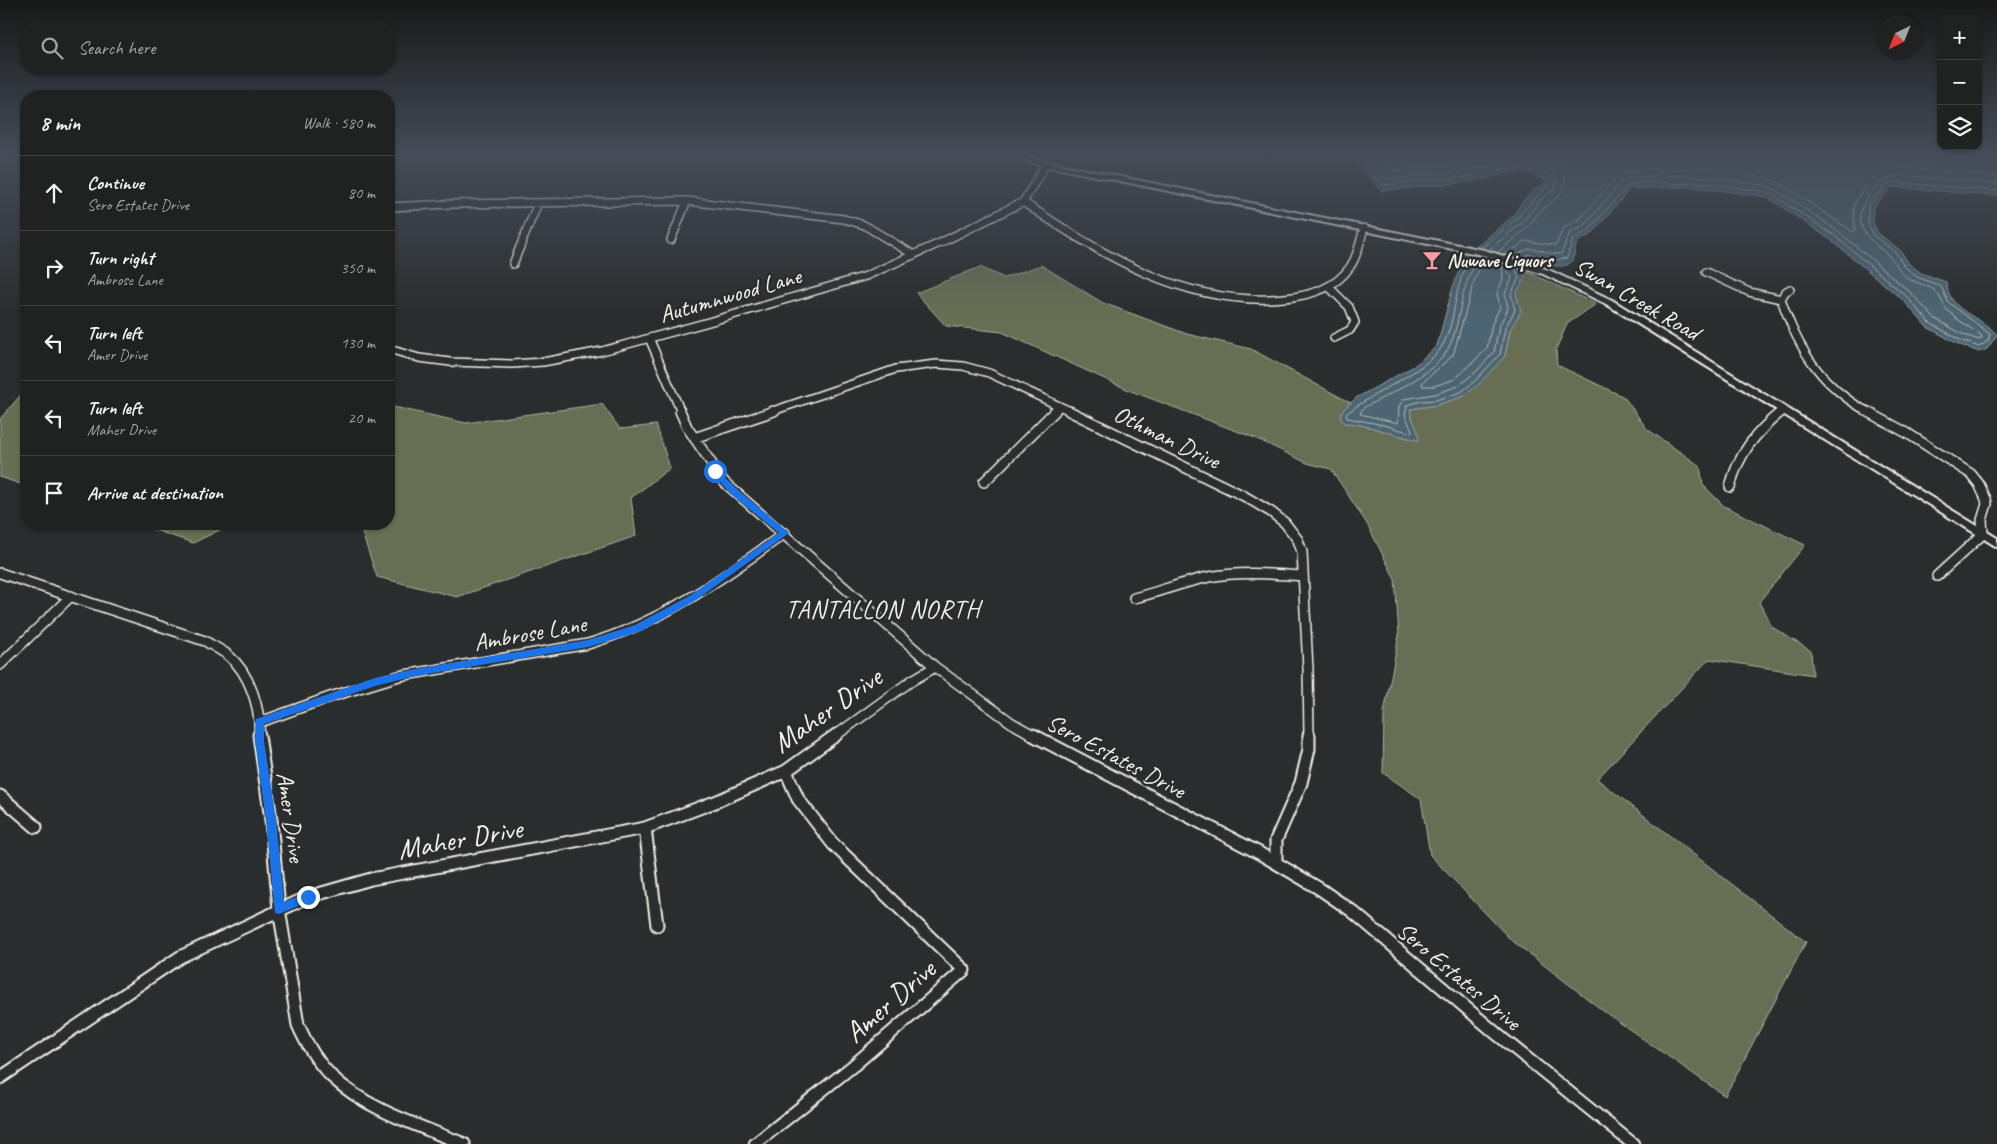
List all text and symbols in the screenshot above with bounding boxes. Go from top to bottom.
north arrow [1877,15,1922,60]
map controls [1937,15,1982,150]
button: + [1937,15,1982,60]
search box [20,20,395,75]
icon: search [38,34,66,62]
text: Search here [78,36,155,60]
button: − [1937,60,1982,105]
button: layers [1937,105,1982,150]
text: 8 min [40,110,80,136]
text: Walk · 580 m [303,113,375,133]
text: Continue [87,171,144,195]
icon: ahead [40,179,68,207]
text: 80 m [348,183,375,203]
text: Sero Estates Drive [87,195,189,215]
text: Turn right [87,246,154,270]
place label: Nuwave Liquors [1447,248,1554,273]
bar icon: Nuwave Liquors [1421,249,1443,271]
street label: Swan Creek Road [1569,251,1708,349]
icon: right [40,254,68,282]
text: 350 m [341,258,375,278]
street label: Autumnwood Lane [656,260,806,330]
text: Ambrose Lane [87,270,163,290]
text: Turn left [87,321,142,345]
icon: left [40,329,68,357]
text: 130 m [341,333,375,353]
text: Amer Drive [87,345,147,365]
text: Turn left [87,396,142,420]
street label: Othman Drive [1109,398,1227,477]
icon: left [40,404,68,432]
text: 20 m [348,408,375,428]
text: Maher Drive [87,420,156,440]
route start [704,460,727,483]
icon: arrive [40,479,68,507]
text: Arrive at destination [87,481,223,505]
district label: TANTALLON NORTH [786,594,983,626]
street label: Ambrose Lane [472,608,591,658]
street label: Maher Drive [765,657,891,761]
street label: Sero Estates Drive [1041,707,1193,806]
street label: Amer Drive [270,770,312,866]
street label: Maher Drive [395,809,528,868]
route end [297,886,320,909]
street label: Sero Estates Drive [1391,915,1529,1038]
street label: Amer Drive [837,950,945,1051]

